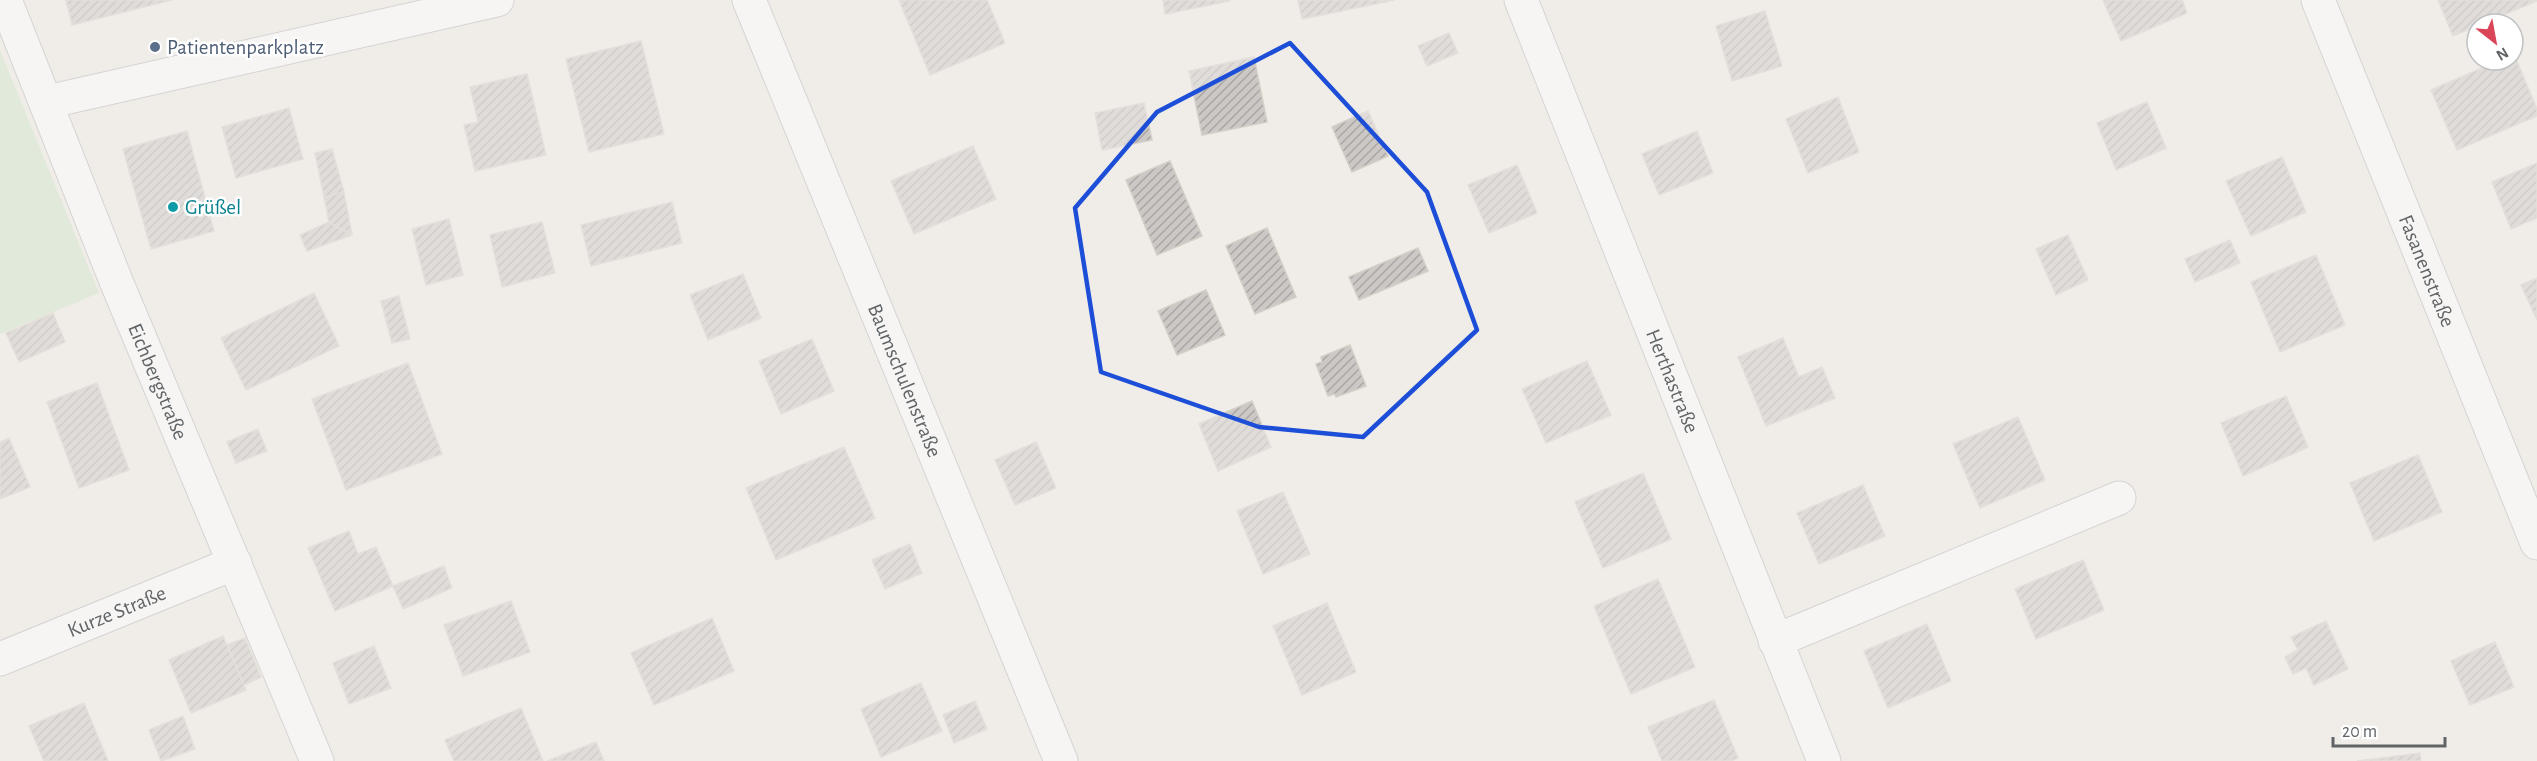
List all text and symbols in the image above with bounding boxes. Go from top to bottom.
north arrow [2465,12,2525,72]
place label: Patientenparkplatz [167,37,324,58]
marker: Patientenparkplatz [148,40,162,54]
text: N [2493,44,2511,64]
place label: Grüßel [185,197,241,218]
marker: Grüßel [166,200,180,214]
street label: Fasanenstraße [2395,212,2459,330]
street label: Baumschulenstraße [864,301,945,460]
street label: Eichbergstraße [124,320,191,443]
street label: Herthastraße [1642,326,1702,436]
street label: Kurze Straße [65,582,169,641]
scale bar [2333,710,2446,748]
text: 20 m [2342,723,2377,741]

